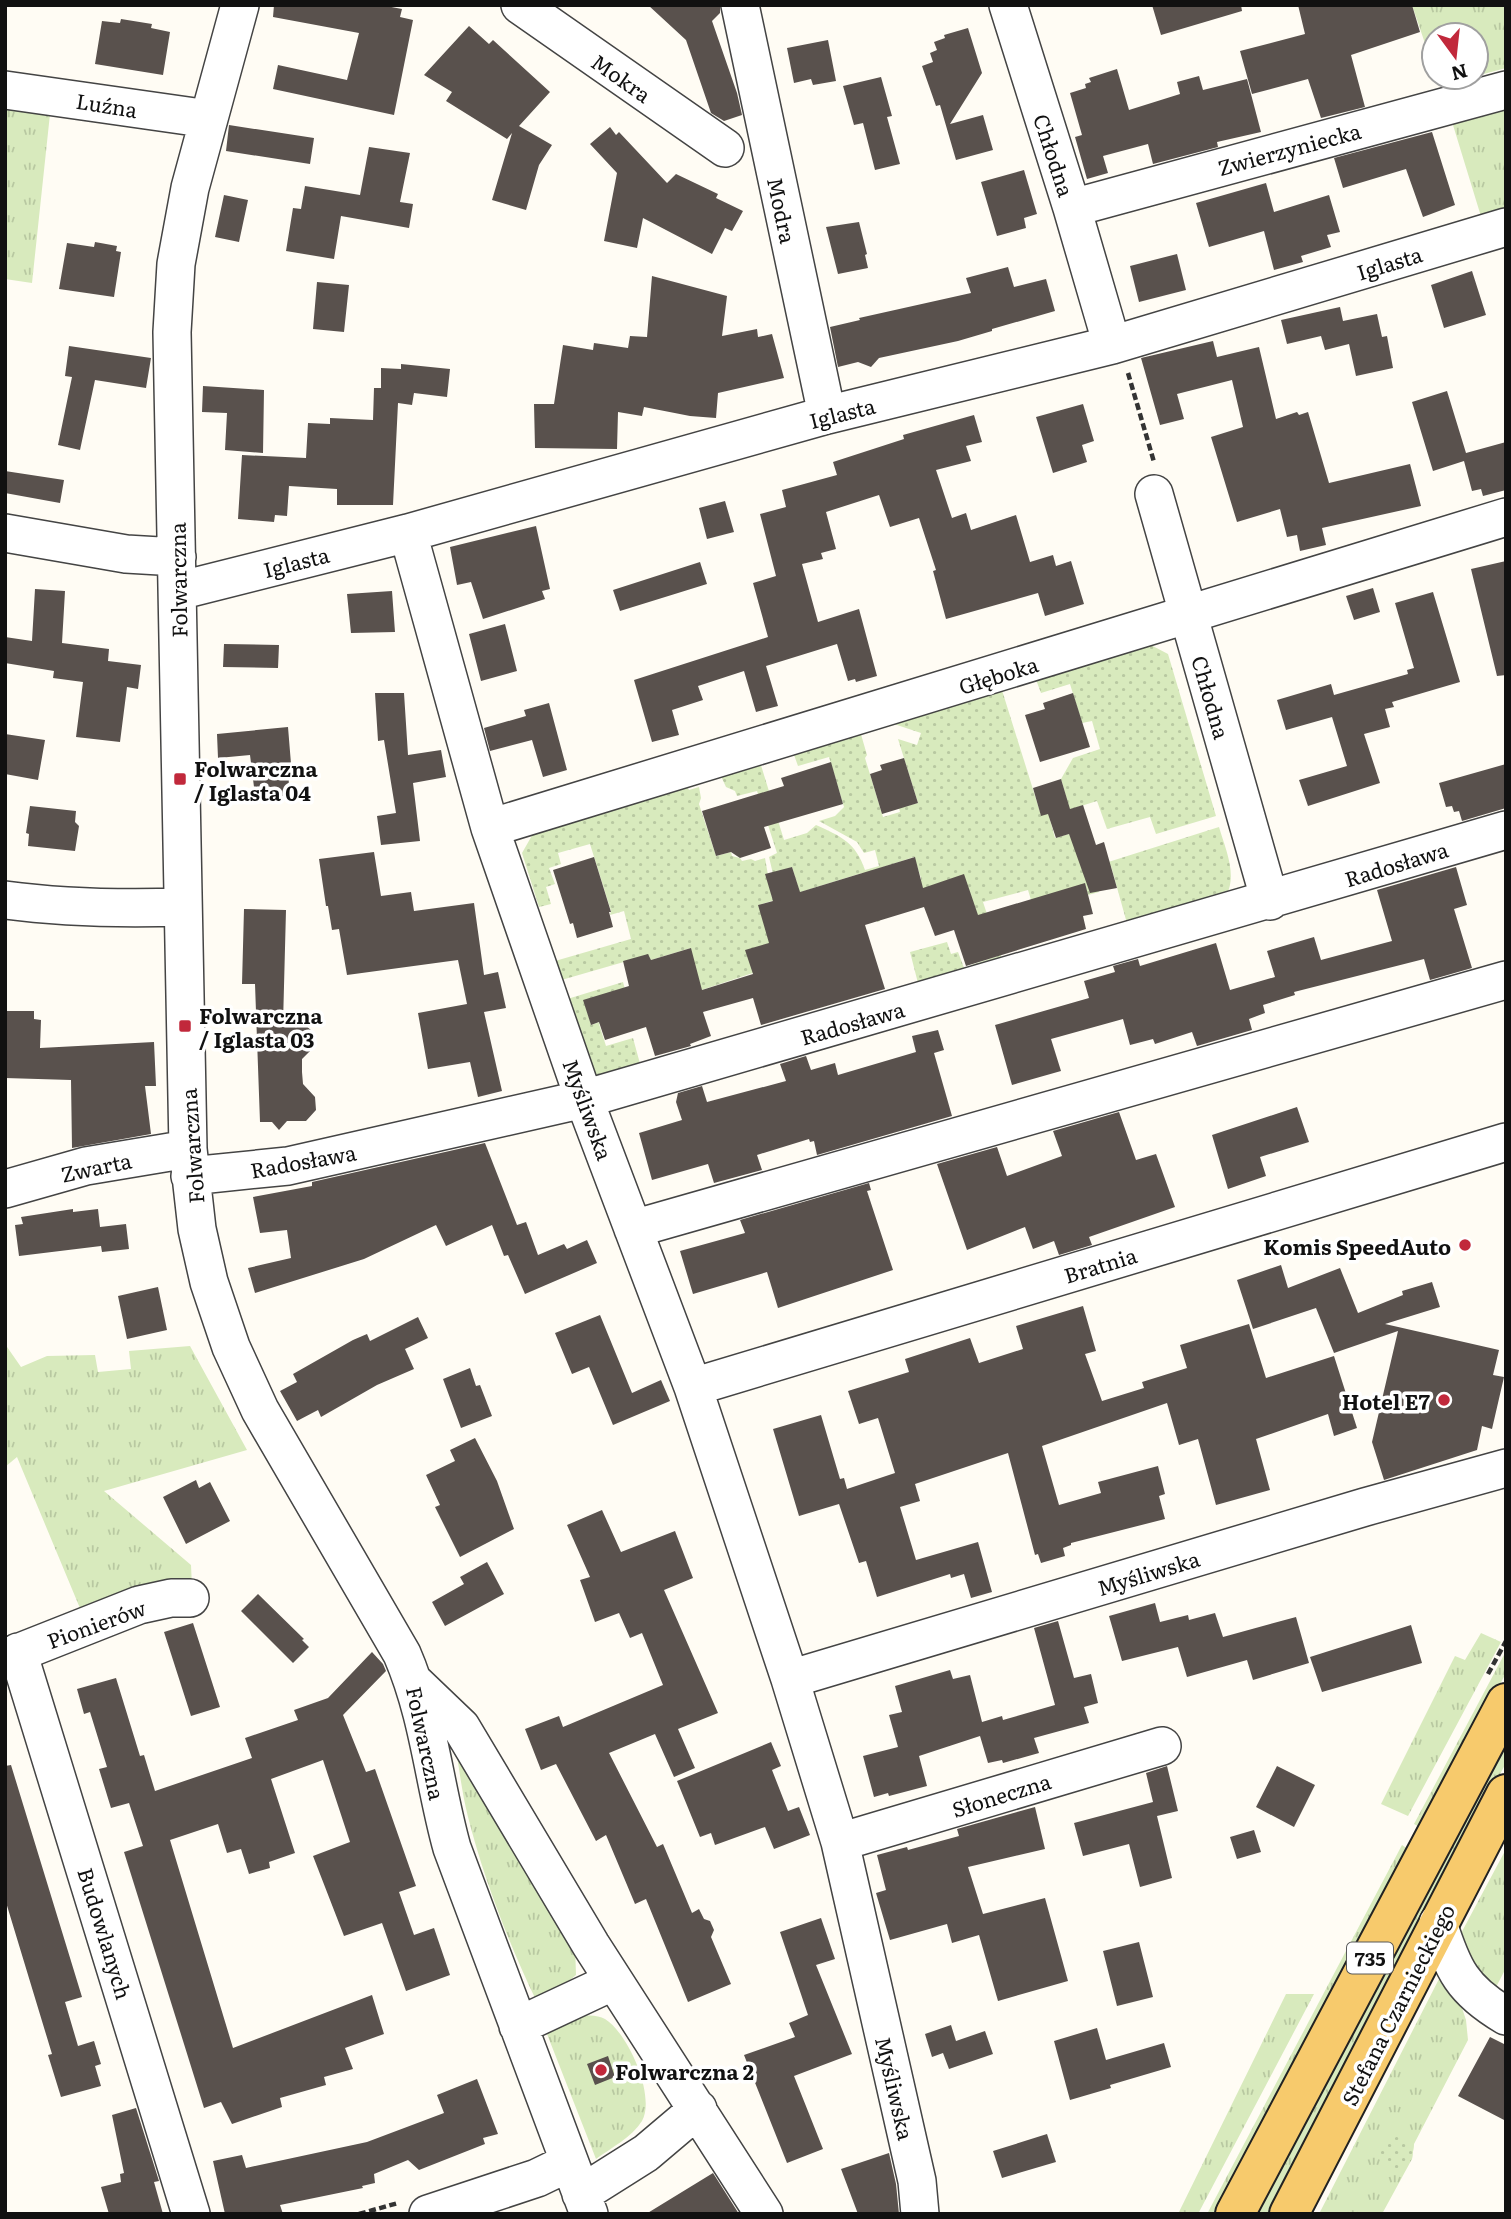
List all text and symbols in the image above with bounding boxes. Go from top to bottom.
north arrow [1420,21,1490,91]
street label: Mokra [586,45,659,109]
text: N [1448,58,1471,89]
street label: Luźna [74,84,141,124]
street label: Chłodna [1027,110,1083,201]
street label: Zwierzyniecka [1214,114,1365,182]
street label: Modra [761,174,805,247]
street label: Iglasta [1352,237,1426,287]
street label: Iglasta [806,389,879,435]
street label: Folwarczna [160,521,194,638]
street label: Iglasta [260,538,333,584]
street label: Głęboka [954,647,1042,701]
street label: Chłodna [1185,652,1239,743]
place label: Folwarczna / Iglasta 04 [194,752,319,807]
marker: Folwarczna / Iglasta 04 [172,771,188,787]
street label: Radosława [1340,832,1452,893]
street label: Radosława [796,992,908,1052]
place label: Folwarczna / Iglasta 03 [199,999,324,1054]
marker: Folwarczna / Iglasta 03 [177,1018,193,1034]
street label: Myśliwska [556,1054,622,1165]
street label: Folwarczna [171,1087,210,1205]
street label: Radosława [248,1135,359,1185]
street label: Zwarta [58,1143,135,1189]
place label: Komis SpeedAuto [1263,1230,1451,1261]
marker: Komis SpeedAuto [1457,1237,1473,1253]
street label: Bratnia [1060,1238,1141,1290]
place label: Hotel E7 [1342,1385,1431,1416]
marker: Hotel E7 [1436,1392,1452,1408]
street label: Myśliwska [1093,1542,1204,1602]
street label: Pionierów [42,1591,150,1655]
street label: Folwarczna [400,1683,454,1803]
street label: Słoneczna [948,1764,1055,1824]
street label: Budowlanych [71,1863,141,2003]
street label: Stefana Czarnieckiego [1333,1898,1461,2110]
road number: 735 [1347,1942,1393,1974]
street label: Myśliwska [869,2033,923,2144]
place label: Folwarczna 2 [615,2055,754,2086]
marker: Folwarczna 2 [593,2062,609,2078]

